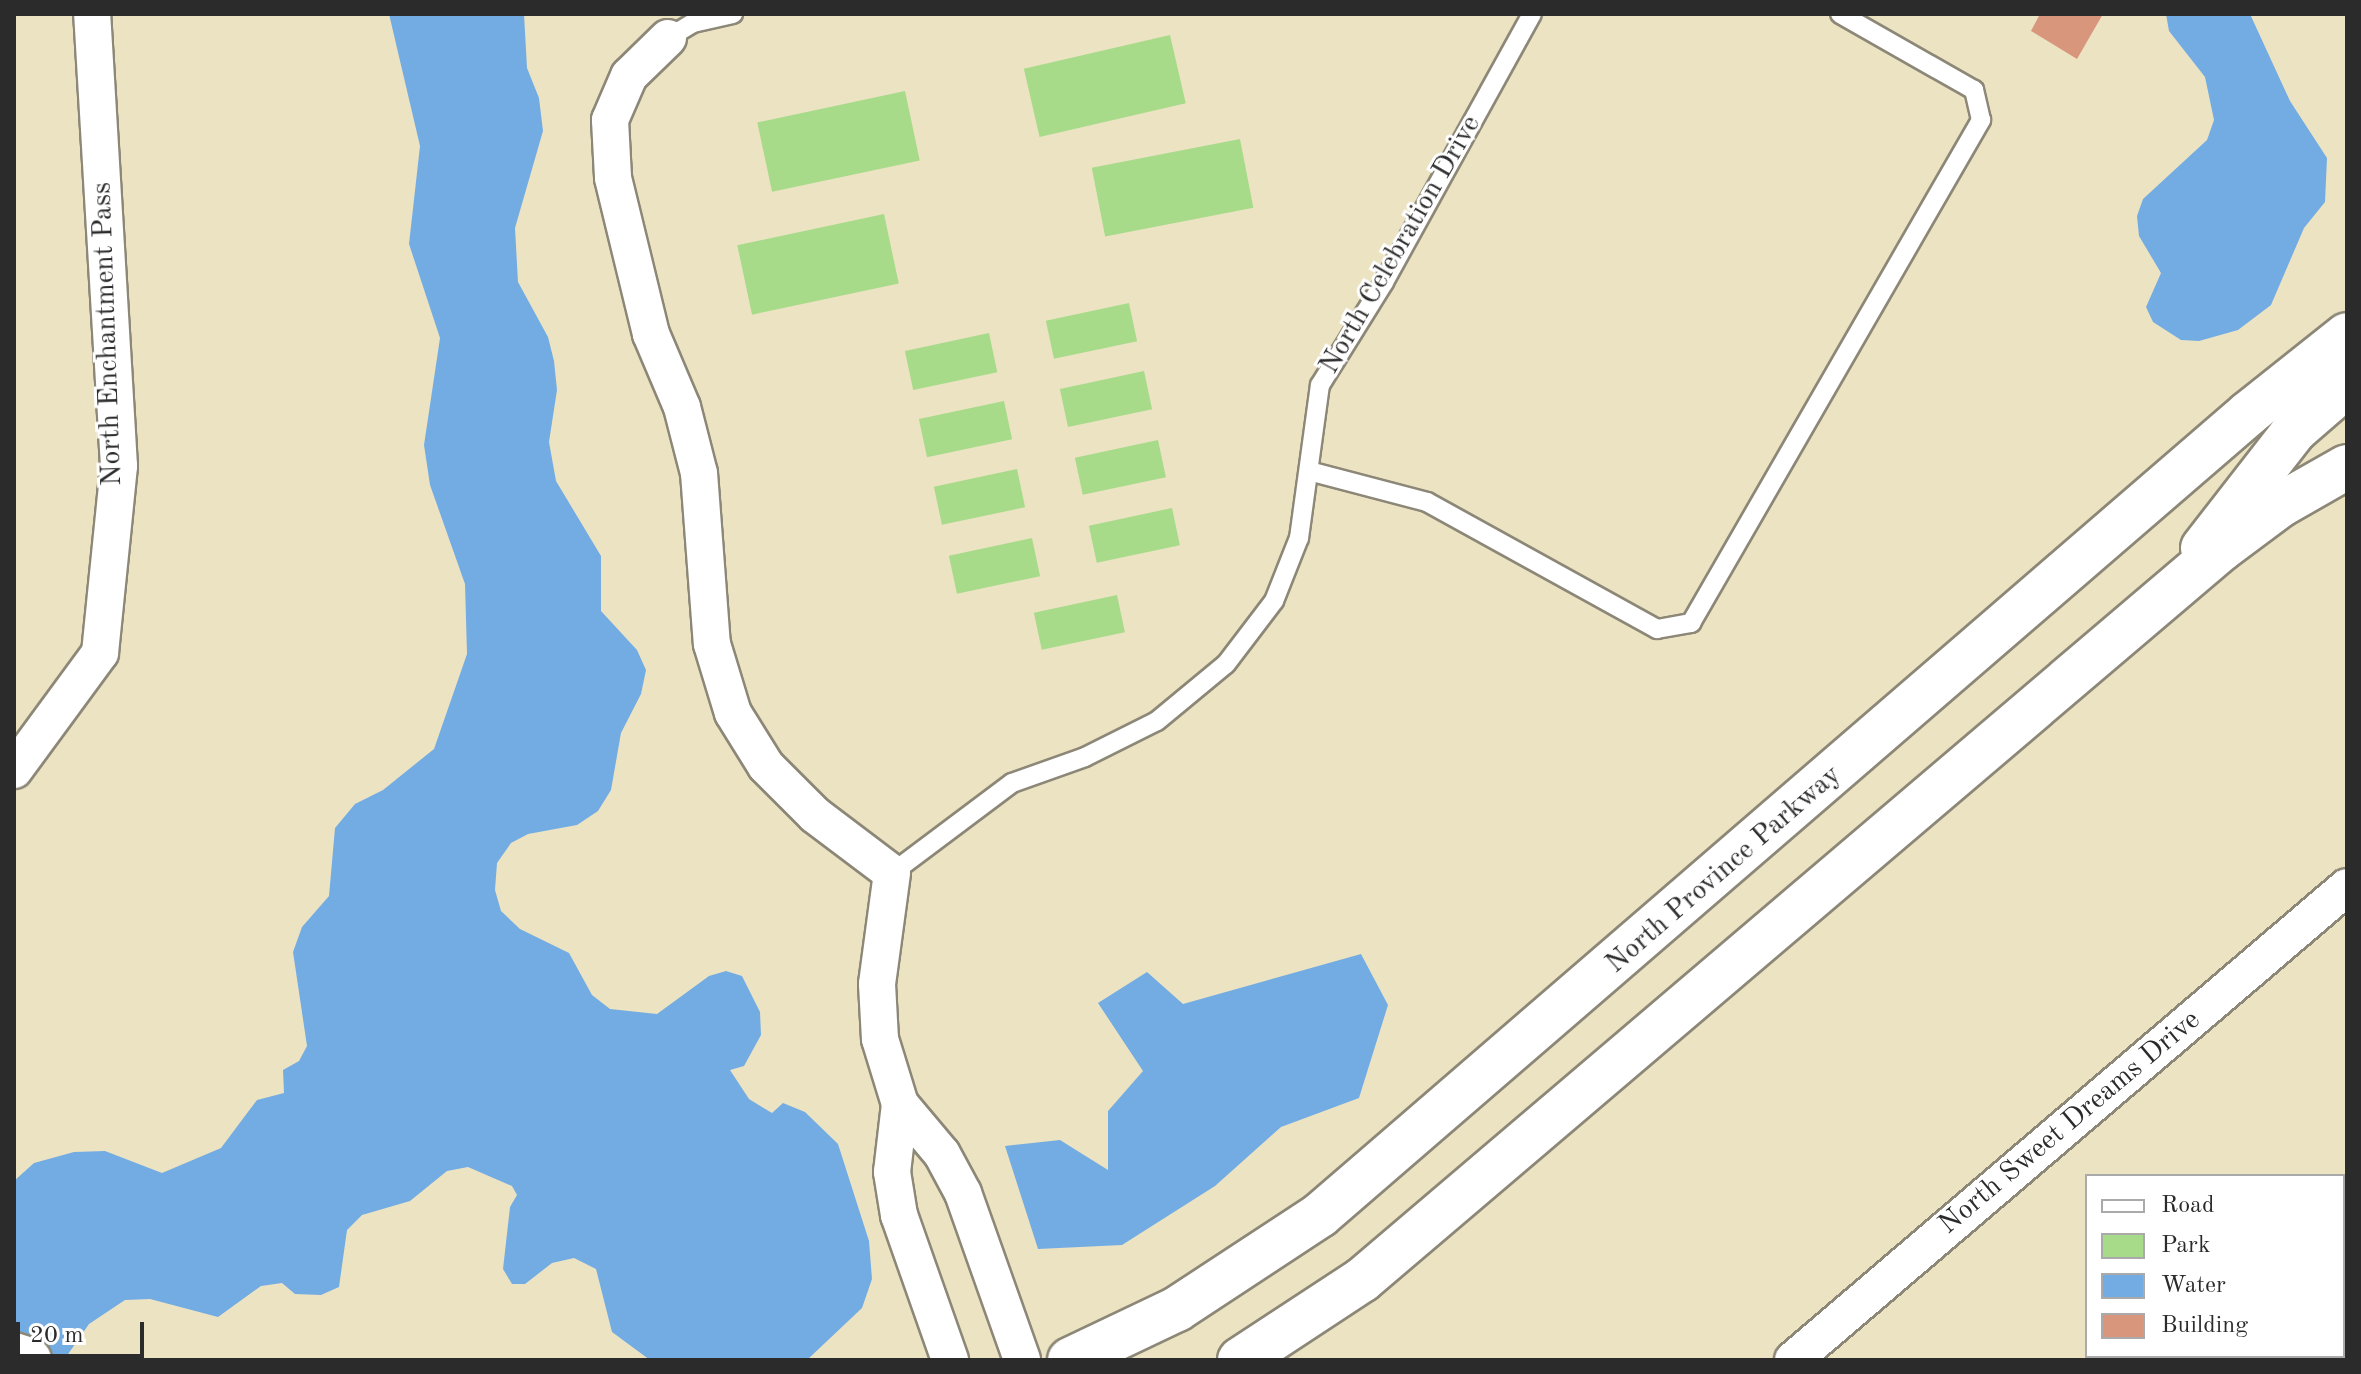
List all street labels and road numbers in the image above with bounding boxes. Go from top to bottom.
street label: North Celebration Drive [1313,110,1489,380]
street label: North Enchantment Pass [86,181,130,487]
street label: North Province Parkway [1600,759,1848,981]
street label: North Sweet Dreams Drive [1933,1004,2207,1242]

